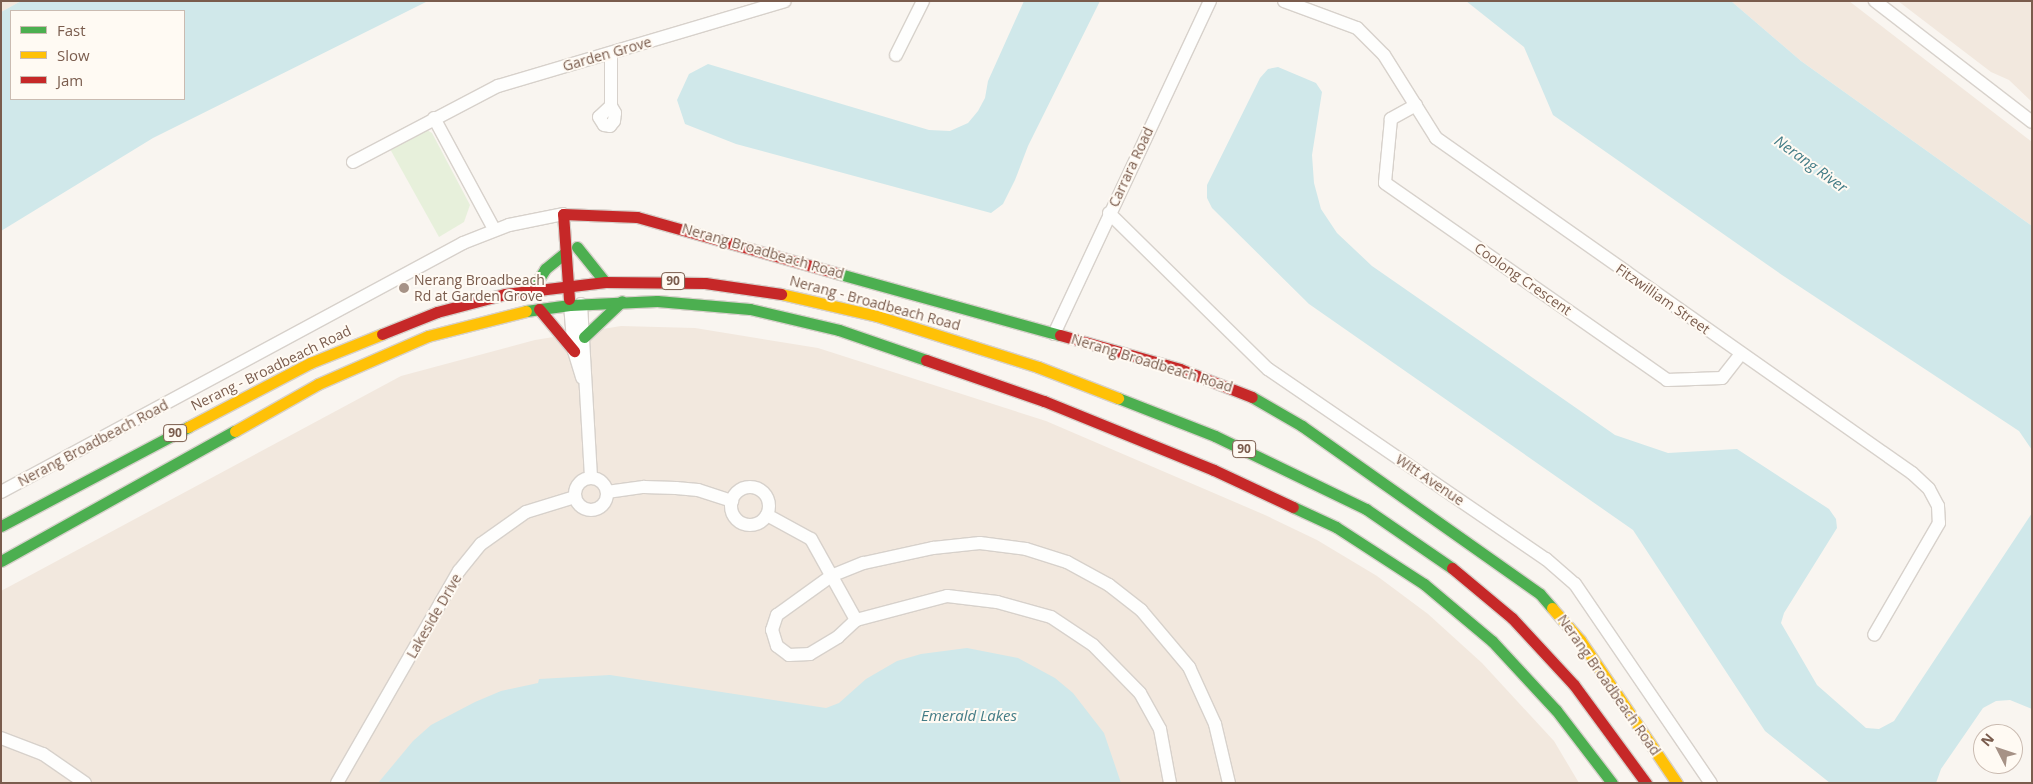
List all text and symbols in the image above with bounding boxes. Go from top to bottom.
legend [10,10,185,100]
text: Fast [57,20,86,40]
street label: Garden Grove [561,33,653,75]
text: Slow [57,45,90,65]
text: Jam [57,70,83,90]
street label: Carrara Road [1105,124,1157,210]
water label: Nerang River [1771,132,1851,196]
street label: Nerang Broadbeach Road [680,220,846,282]
street label: Coolong Crescent [1471,239,1575,319]
street label: Fitzwilliam Street [1613,260,1713,338]
place label: Nerang Broadbeach Rd at Garden Grove [414,272,545,304]
road number: 90 [660,272,686,290]
street label: Nerang - Broadbeach Road [788,272,962,334]
marker: Nerang Broadbeach Rd at Garden Grove [398,282,410,294]
street label: Nerang - Broadbeach Road [188,322,354,414]
street label: Nerang Broadbeach Road [1069,330,1235,396]
street label: Nerang Broadbeach Road [15,396,171,490]
road number: 90 [162,423,188,442]
road number: 90 [1232,439,1256,458]
street label: Witt Avenue [1393,451,1467,509]
street label: Lakeside Drive [403,571,465,661]
street label: Nerang Broadbeach Road [1554,611,1664,759]
water label: Emerald Lakes [921,707,1017,725]
north arrow [1973,724,2023,774]
text: N [1976,729,1998,750]

